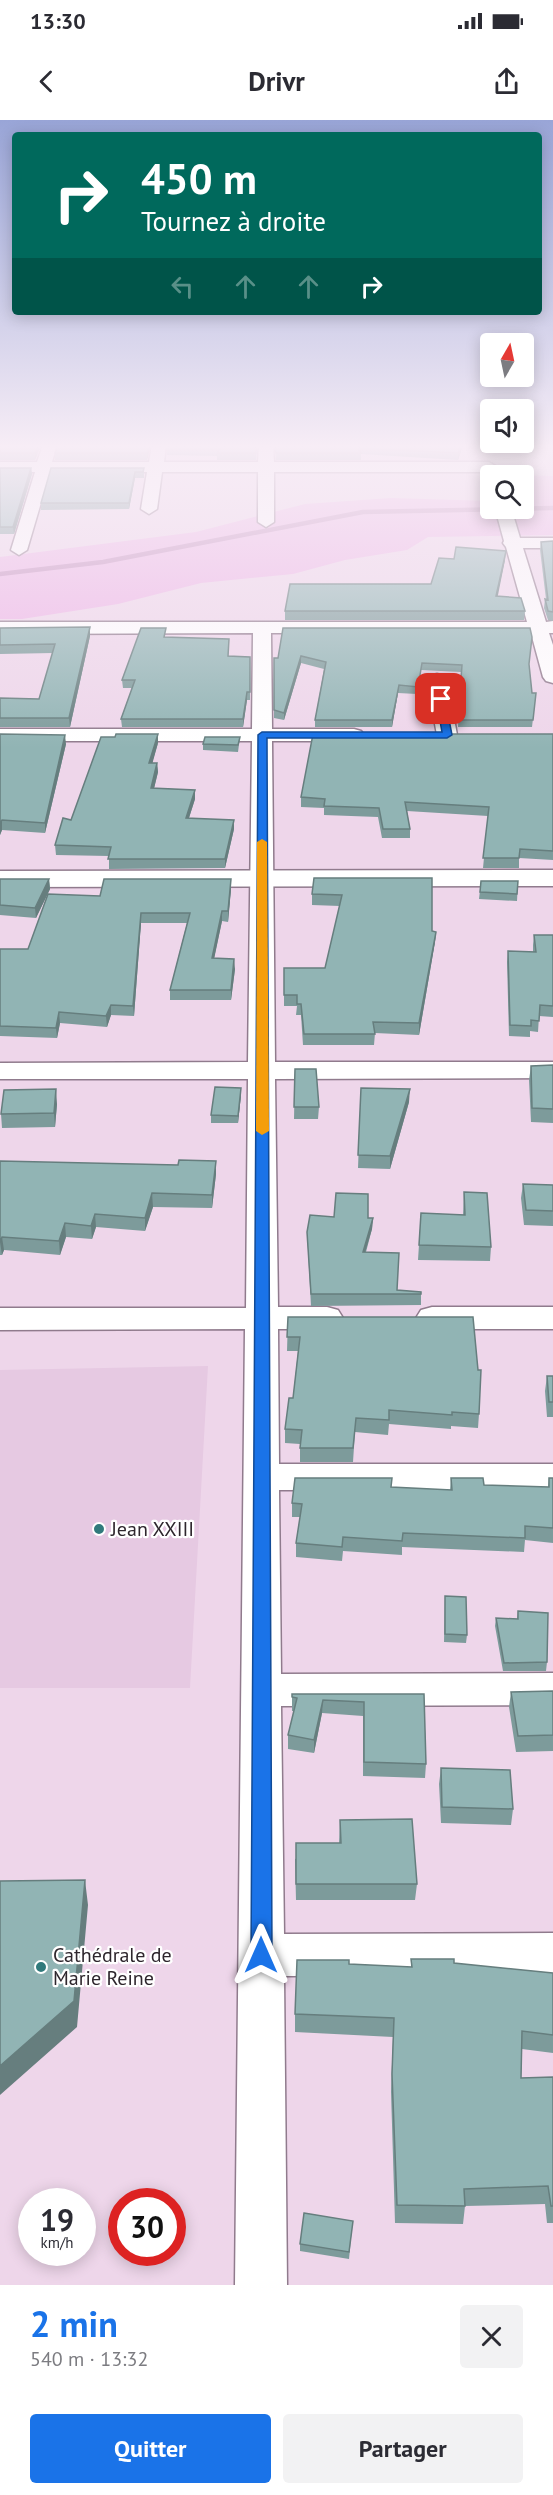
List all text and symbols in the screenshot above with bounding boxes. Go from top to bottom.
text: 13:30 [30,7,86,35]
text: Drivr [248,64,305,98]
icon: back [30,65,63,98]
icon: share [490,65,523,98]
text: 450 m [141,151,257,206]
icon: right [42,156,120,234]
text: Tournez à droite [141,204,326,238]
icon: left [166,270,199,303]
icon: ahead [229,270,262,303]
icon: ahead [292,270,325,303]
icon: right [355,270,388,303]
north arrow [480,333,534,387]
map controls [480,333,534,519]
button: sound [480,399,534,453]
button: search [480,465,534,519]
pin [415,673,466,724]
icon: arrive [424,682,457,715]
place label: Jean XXIII [110,1516,194,1542]
marker: Jean XXIII [92,1522,106,1536]
position arrow [229,1923,293,1987]
place label: Cathédrale de Marie Reine [53,1942,172,1991]
marker: Cathédrale de Marie Reine [34,1960,48,1974]
speed limit sign: 30 [108,2188,186,2266]
text: 19 [40,2200,74,2239]
text: km/h [41,2233,73,2252]
text: 2 min [30,2300,118,2347]
button: close [460,2305,523,2368]
text: 540 m · 13:32 [30,2346,148,2372]
button: Quitter [30,2414,271,2483]
button: Partager [283,2414,523,2483]

